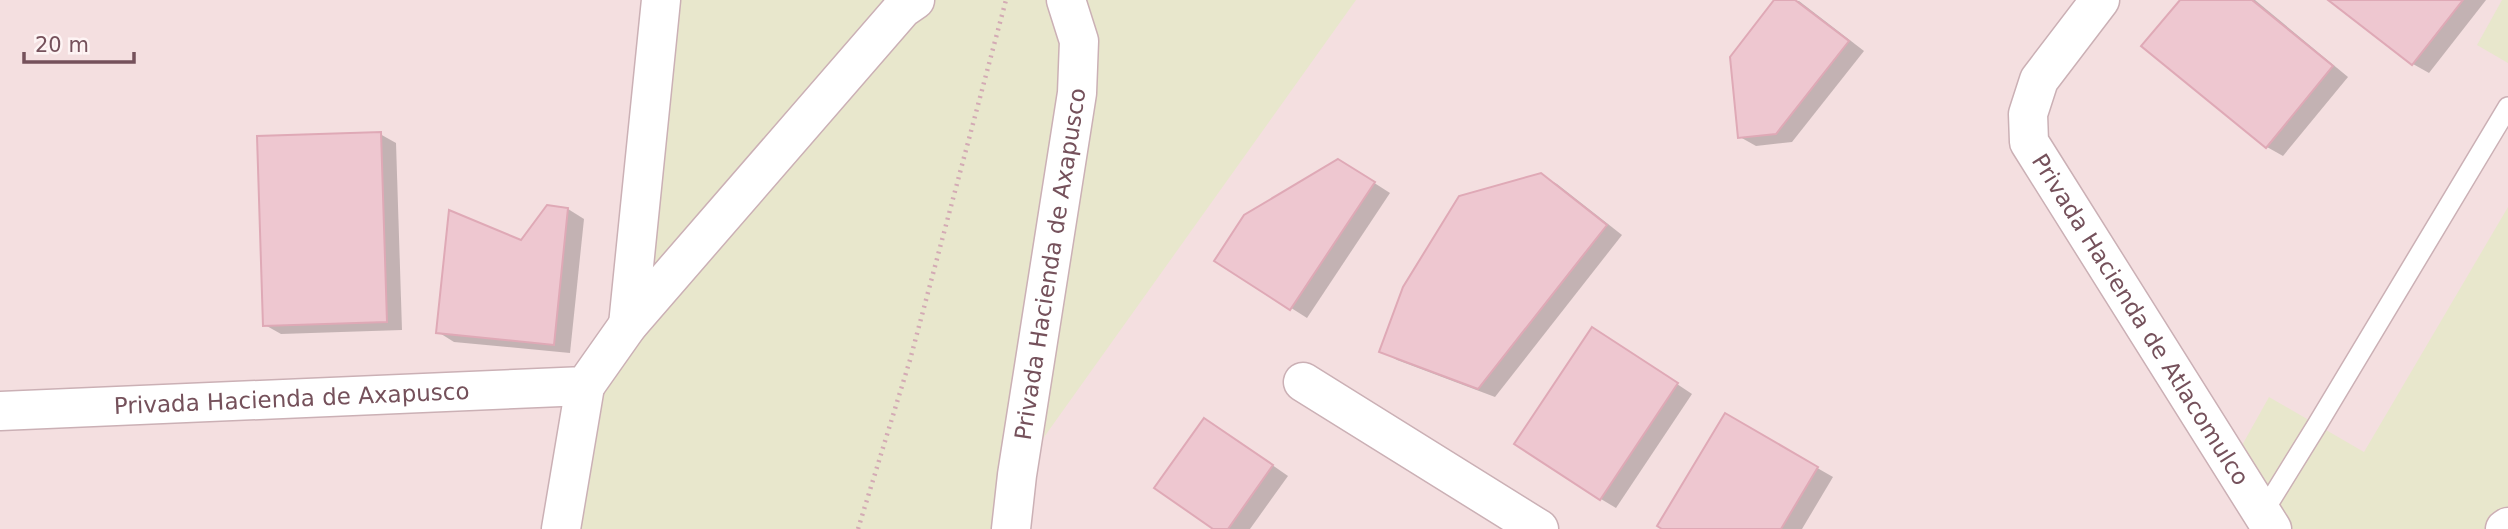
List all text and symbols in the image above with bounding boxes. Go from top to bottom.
scale bar [24,21,135,65]
text: 20 m [35,33,89,57]
street label: Privada Hacienda de Axapusco [1010,86,1091,442]
street label: Privada Hacienda de Atlacomulco [2027,149,2254,490]
street label: Privada Hacienda de Axapusco [113,378,470,419]

